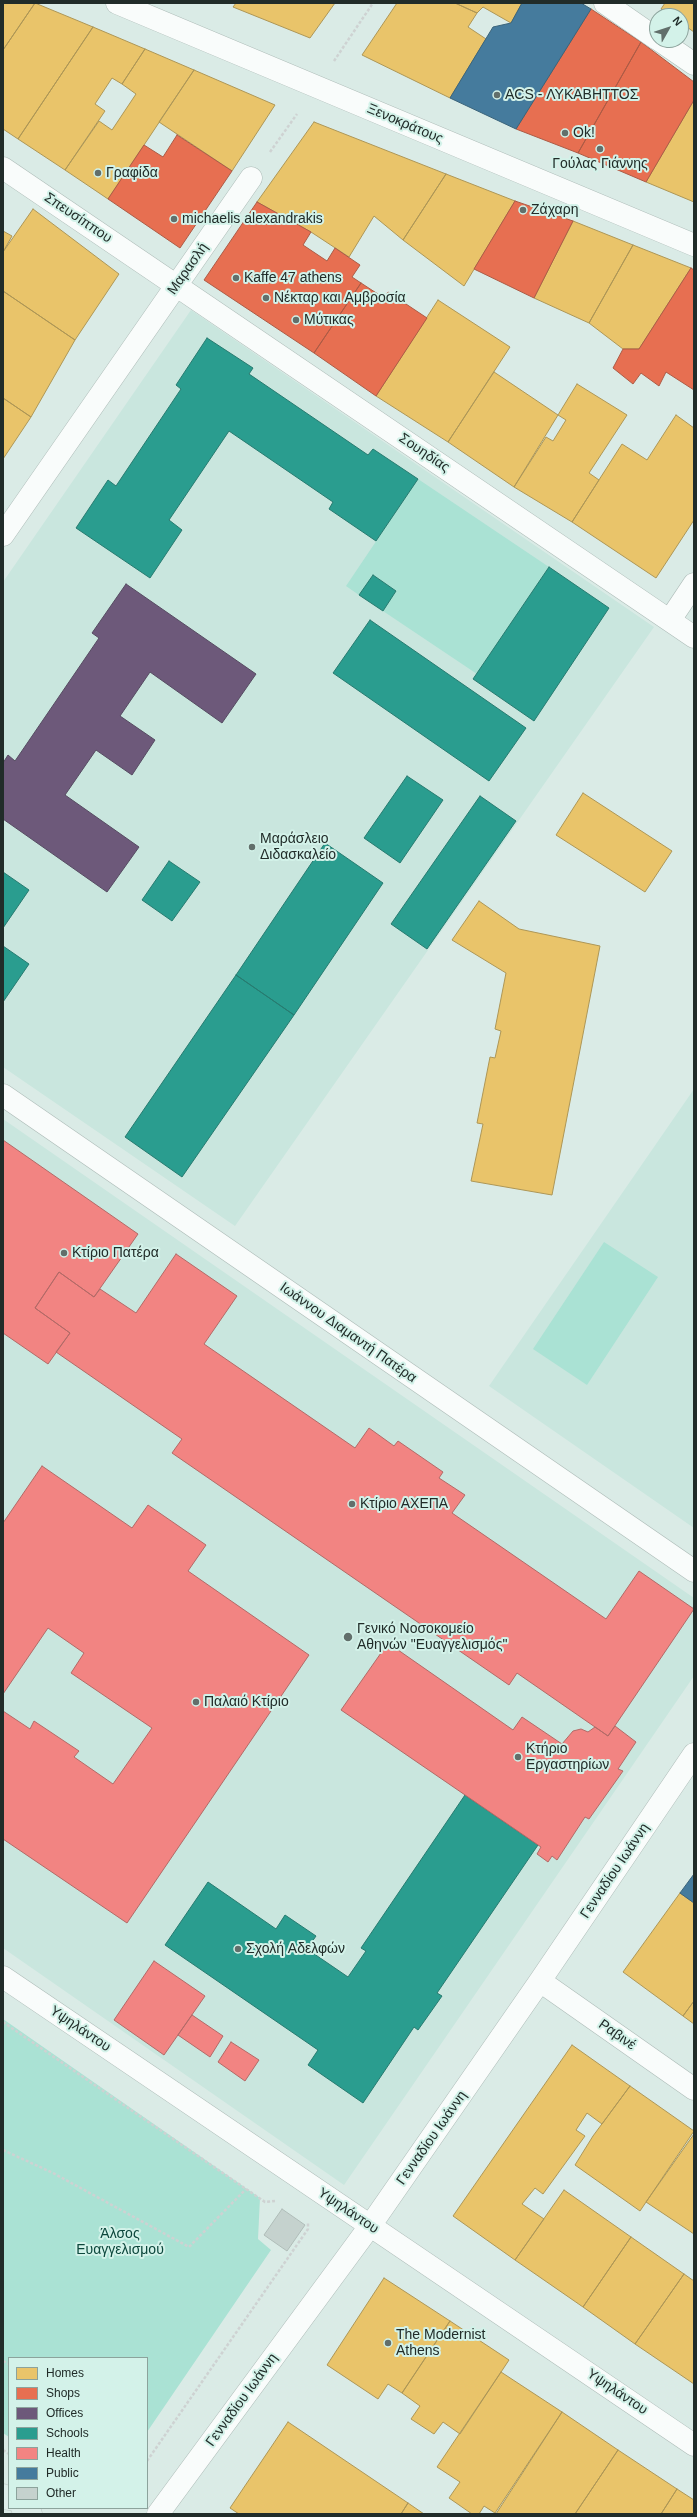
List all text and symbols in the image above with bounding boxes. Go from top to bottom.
north arrow [649,8,689,48]
text: N [670,14,685,28]
place label: ACS - ΛΥΚΑΒΗΤΤΟΣ [505,87,638,103]
marker: ACS - ΛΥΚΑΒΗΤΤΟΣ [492,90,502,100]
street label: Ξενοκράτους [365,101,445,147]
place label: Ok! [573,125,595,141]
marker: Ok! [560,128,570,138]
marker: Γούλας Γιάννης [595,144,605,154]
place label: Γούλας Γιάννης [552,156,648,172]
place label: Γραφίδα [106,165,158,181]
marker: Γραφίδα [93,168,103,178]
street label: Σπευσίππου [41,189,115,247]
place label: Ζάχαρη [531,202,578,218]
marker: Ζάχαρη [518,205,528,215]
place label: michaelis alexandrakis [182,211,323,227]
marker: michaelis alexandrakis [169,214,179,224]
street label: Μαρασλή [164,240,212,298]
place label: Kaffe 47 athens [244,270,342,286]
marker: Kaffe 47 athens [231,273,241,283]
place label: Νέκταρ και Αμβροσία [274,290,406,306]
marker: Νέκταρ και Αμβροσία [261,293,271,303]
place label: Μύτικας [304,312,354,328]
marker: Μύτικας [291,315,301,325]
street label: Σουηδίας [395,430,453,476]
place label: Μαράσλειο Διδασκαλείο [260,831,336,864]
marker: Μαράσλειο Διδασκαλείο [247,842,257,852]
place label: Κτίριο Πατέρα [72,1245,159,1261]
marker: Κτίριο Πατέρα [59,1248,69,1258]
street label: Ιωάννου Διαμαντή Πατέρα [276,1279,420,1387]
place label: Κτίριο ΑΧΕΠΑ [360,1496,448,1512]
marker: Κτίριο ΑΧΕΠΑ [347,1499,357,1509]
place label: Γενικό Νοσοκομείο Αθηνών "Ευαγγελισμός" [357,1621,507,1654]
marker: Γενικό Νοσοκομείο Αθηνών "Ευαγγελισμός" [342,1631,354,1643]
place label: Παλαιό Κτίριο [204,1694,289,1710]
marker: Παλαιό Κτίριο [191,1697,201,1707]
place label: Κτήριο Εργαστηρίων [526,1741,609,1774]
marker: Κτήριο Εργαστηρίων [513,1752,523,1762]
street label: Γενναδίου Ιωάννη [577,1820,653,1922]
place label: Σχολή Αδελφών [246,1941,345,1957]
marker: Σχολή Αδελφών [233,1944,243,1954]
street label: Υψηλάντου [46,2003,114,2055]
street label: Ραβινέ [595,2016,639,2054]
street label: Γενναδίου Ιωάννη [393,2088,471,2188]
street label: Υψηλάντου [314,2185,382,2237]
park label: Άλσος Ευαγγελισμού [76,2226,164,2258]
place label: The Modernist Athens [396,2327,485,2360]
marker: The Modernist Athens [383,2338,393,2348]
street label: Γενναδίου Ιωάννη [203,2350,281,2450]
legend [8,2357,148,2509]
text: Homes [46,2366,84,2380]
street label: Υψηλάντου [583,2366,651,2418]
text: Shops [46,2386,80,2400]
text: Offices [46,2406,83,2420]
text: Schools [46,2426,89,2440]
text: Health [46,2446,81,2460]
text: Public [46,2466,79,2480]
text: Other [46,2486,76,2500]

